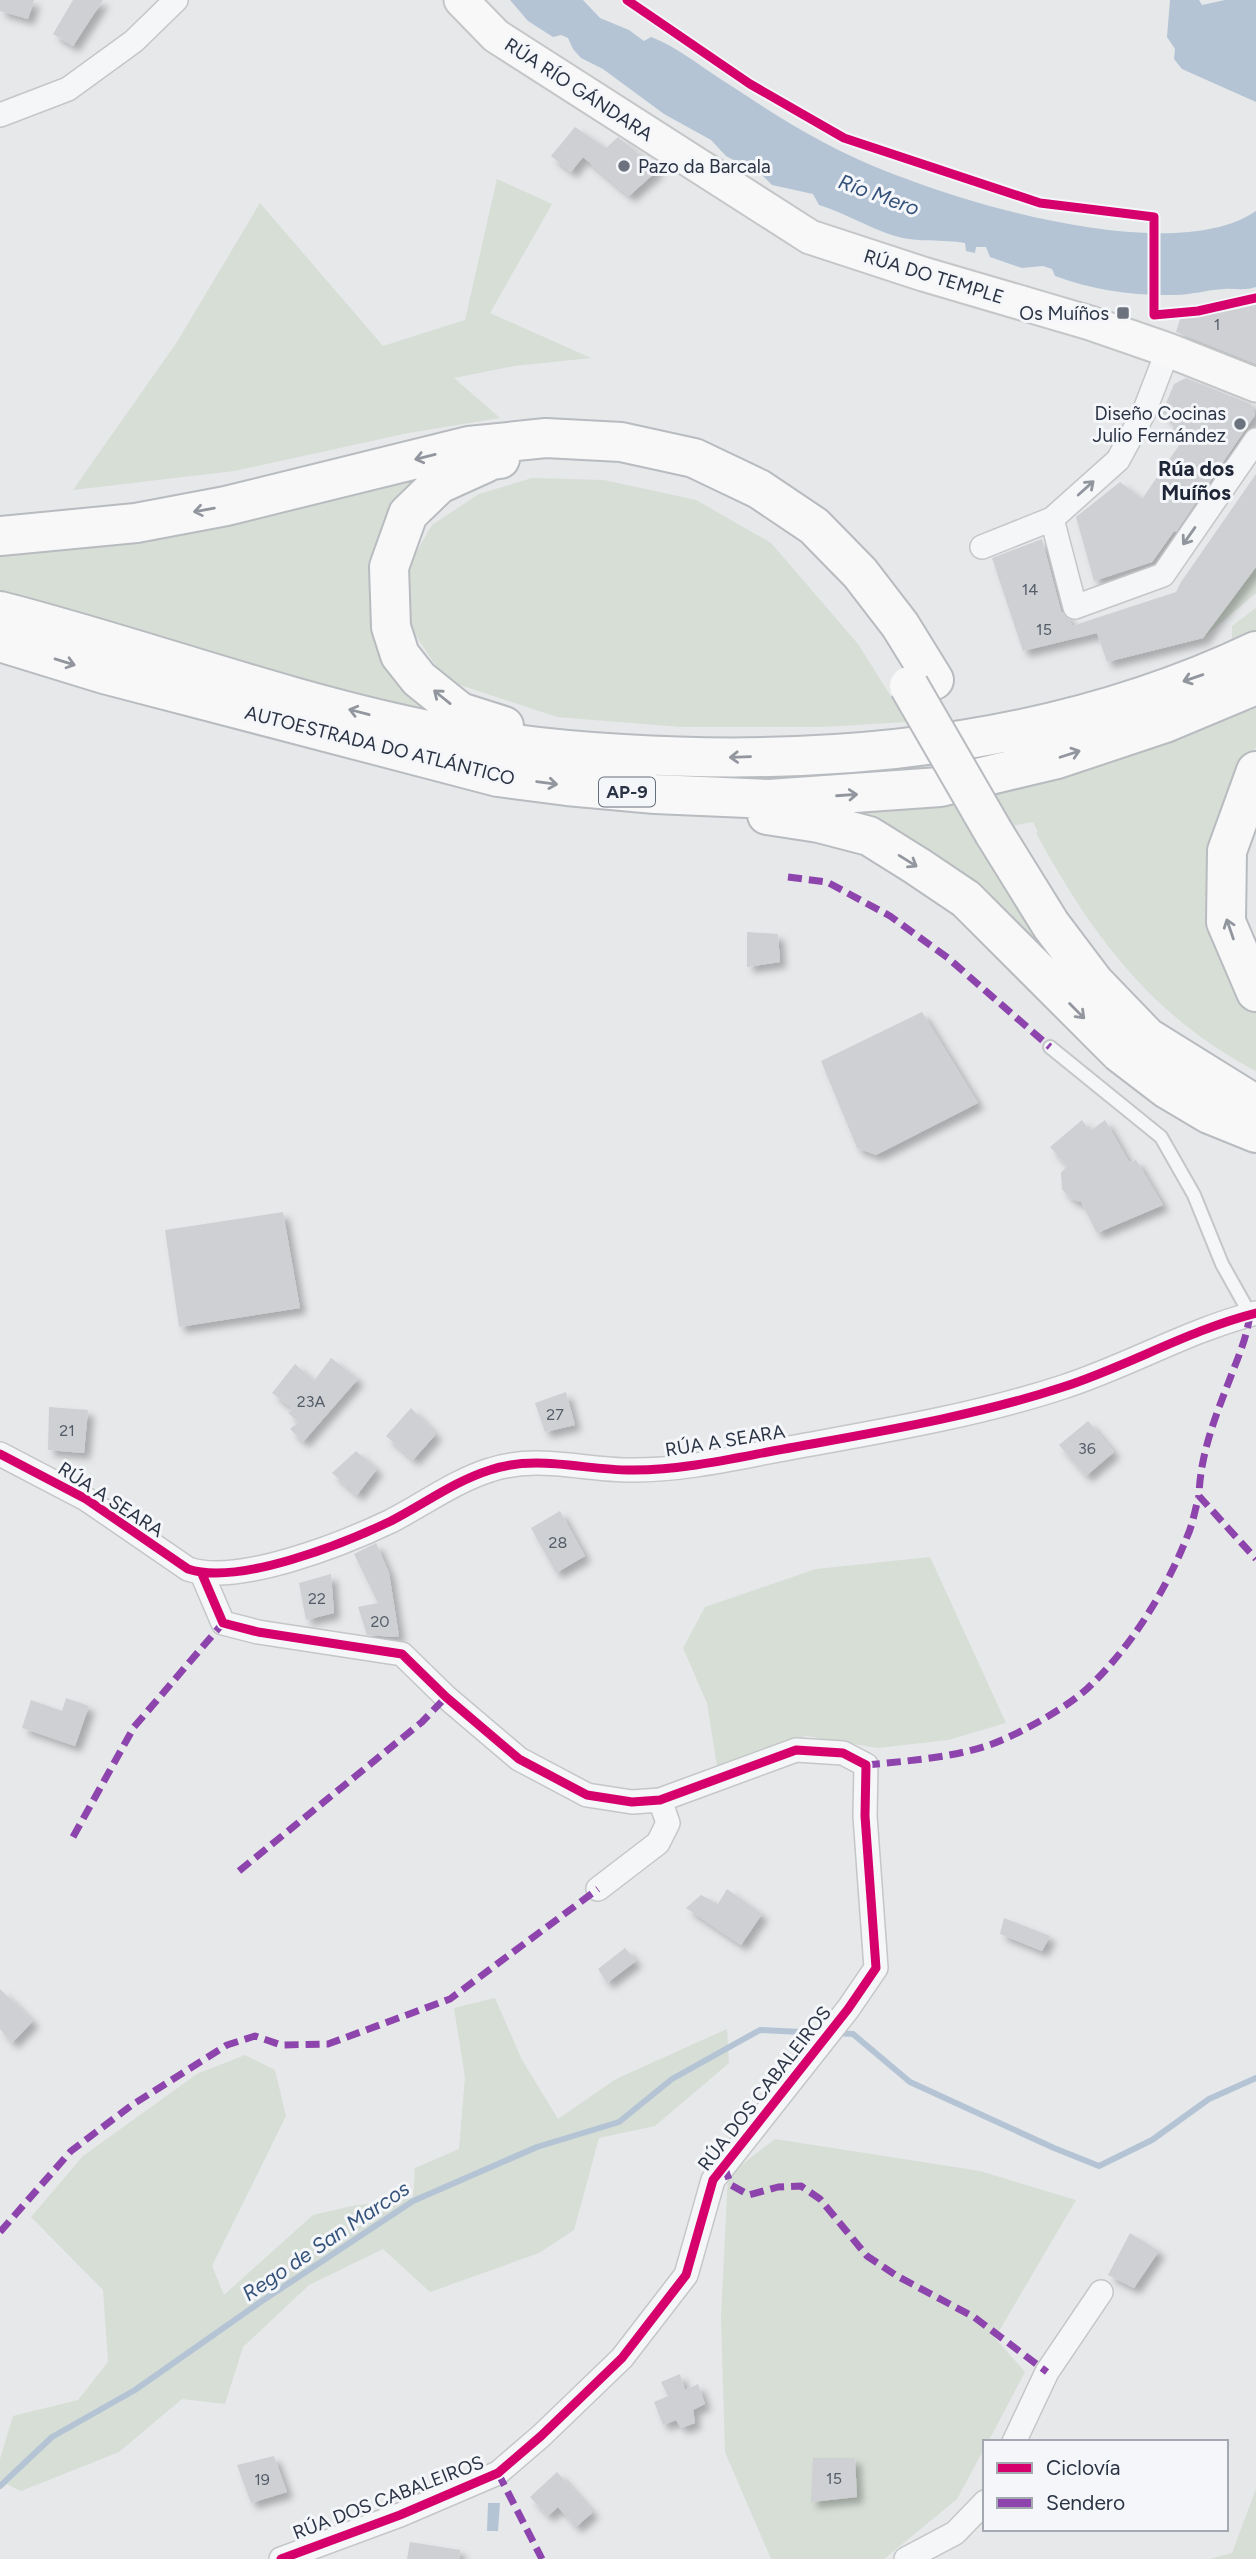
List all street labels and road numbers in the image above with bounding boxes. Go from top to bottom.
street label: RÚA RÍO GÁNDARA [500,33,657,146]
street label: RÚA DO TEMPLE [861,244,1007,309]
street label: AUTOESTRADA DO ATLÁNTICO [243,701,517,790]
road number: AP-9 [599,778,655,806]
street label: RÚA A SEARA [664,1420,787,1461]
street label: RÚA A SEARA [54,1457,168,1542]
street label: RÚA DOS CABALEIROS [693,2001,836,2175]
street label: RÚA DOS CABALEIROS [289,2450,487,2545]

